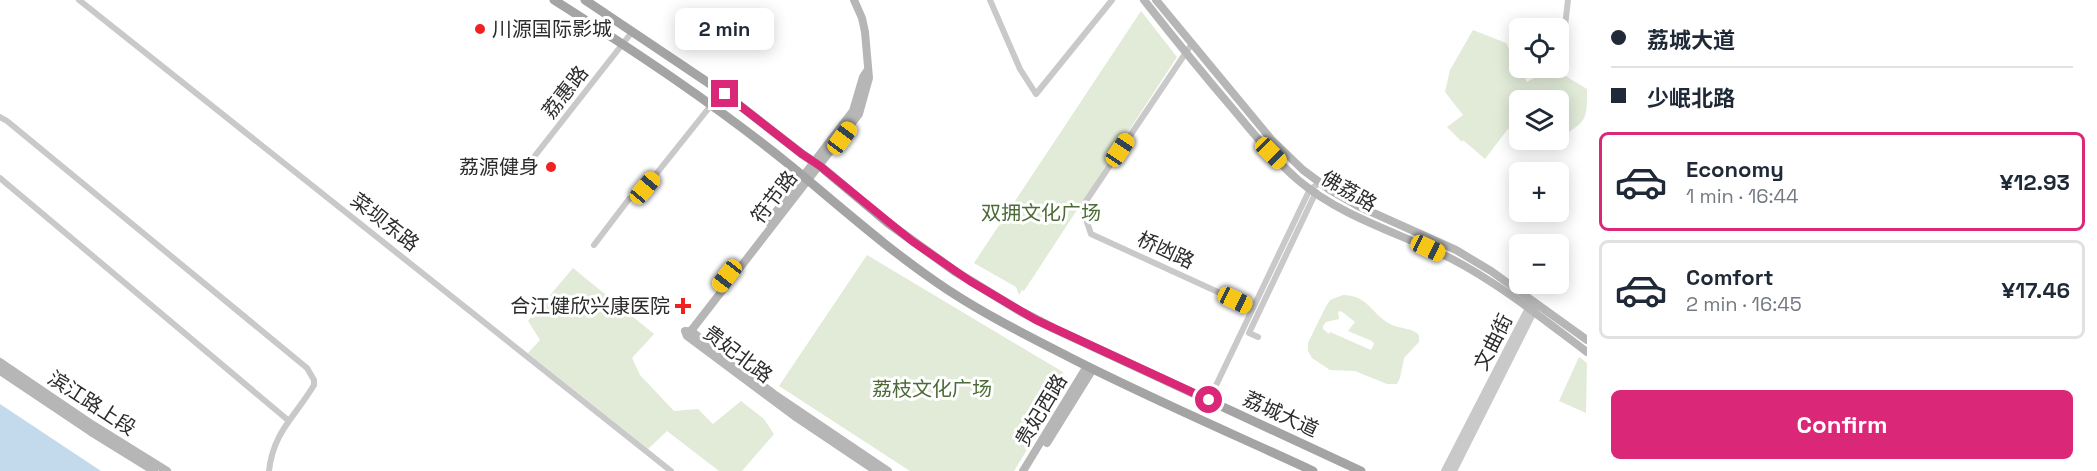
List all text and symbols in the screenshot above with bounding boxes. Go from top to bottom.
callout: 2 min [676,7,774,49]
place label: 川源国际影城 [492,16,612,42]
text: 2 min [699,16,750,42]
map controls [1509,18,1569,294]
button: locate [1509,18,1569,78]
marker: 川源国际影城 [473,22,487,36]
text: 荔城大道 [1647,26,1735,54]
street label: 荔惠路 [536,60,594,124]
route end [711,80,738,107]
text: 少岷北路 [1647,84,1735,112]
button: layers [1509,90,1569,150]
car [824,118,860,158]
car [1102,130,1138,170]
car [1252,134,1290,172]
place label: 荔源健身 [459,154,539,180]
icon: car [1614,155,1668,209]
text: Economy [1686,155,1784,183]
marker: 荔源健身 [544,160,558,174]
button: + [1509,162,1569,222]
street label: 符节路 [745,165,803,229]
street label: 佛荔路 [1317,165,1381,217]
car [627,168,663,208]
text: ¥12.93 [2000,168,2070,196]
text: 1 min · 16:44 [1686,183,1799,209]
street label: 菜坝东路 [345,187,425,257]
park label: 双拥文化广场 [981,200,1101,226]
street label: 桥凼路 [1133,226,1199,274]
car [1408,232,1448,264]
button: − [1509,234,1569,294]
car [709,256,745,296]
icon: car [1614,263,1668,317]
text: Comfort [1686,263,1774,291]
text: ¥17.46 [2002,276,2070,304]
car [1215,284,1255,316]
text: 2 min · 16:45 [1686,291,1802,317]
place label: 合江健欣兴康医院 [510,293,670,319]
marker: 合江健欣兴康医院 [674,297,692,315]
street label: 文曲街 [1468,309,1518,375]
street label: 贵妃北路 [698,320,778,388]
street label: 滨江路上段 [43,365,141,441]
street label: 贵妃西路 [1009,369,1073,451]
park label: 荔枝文化广场 [872,376,992,402]
street label: 荔城大道 [1239,385,1323,443]
route start [1195,386,1222,413]
button: Confirm [1611,390,2073,459]

